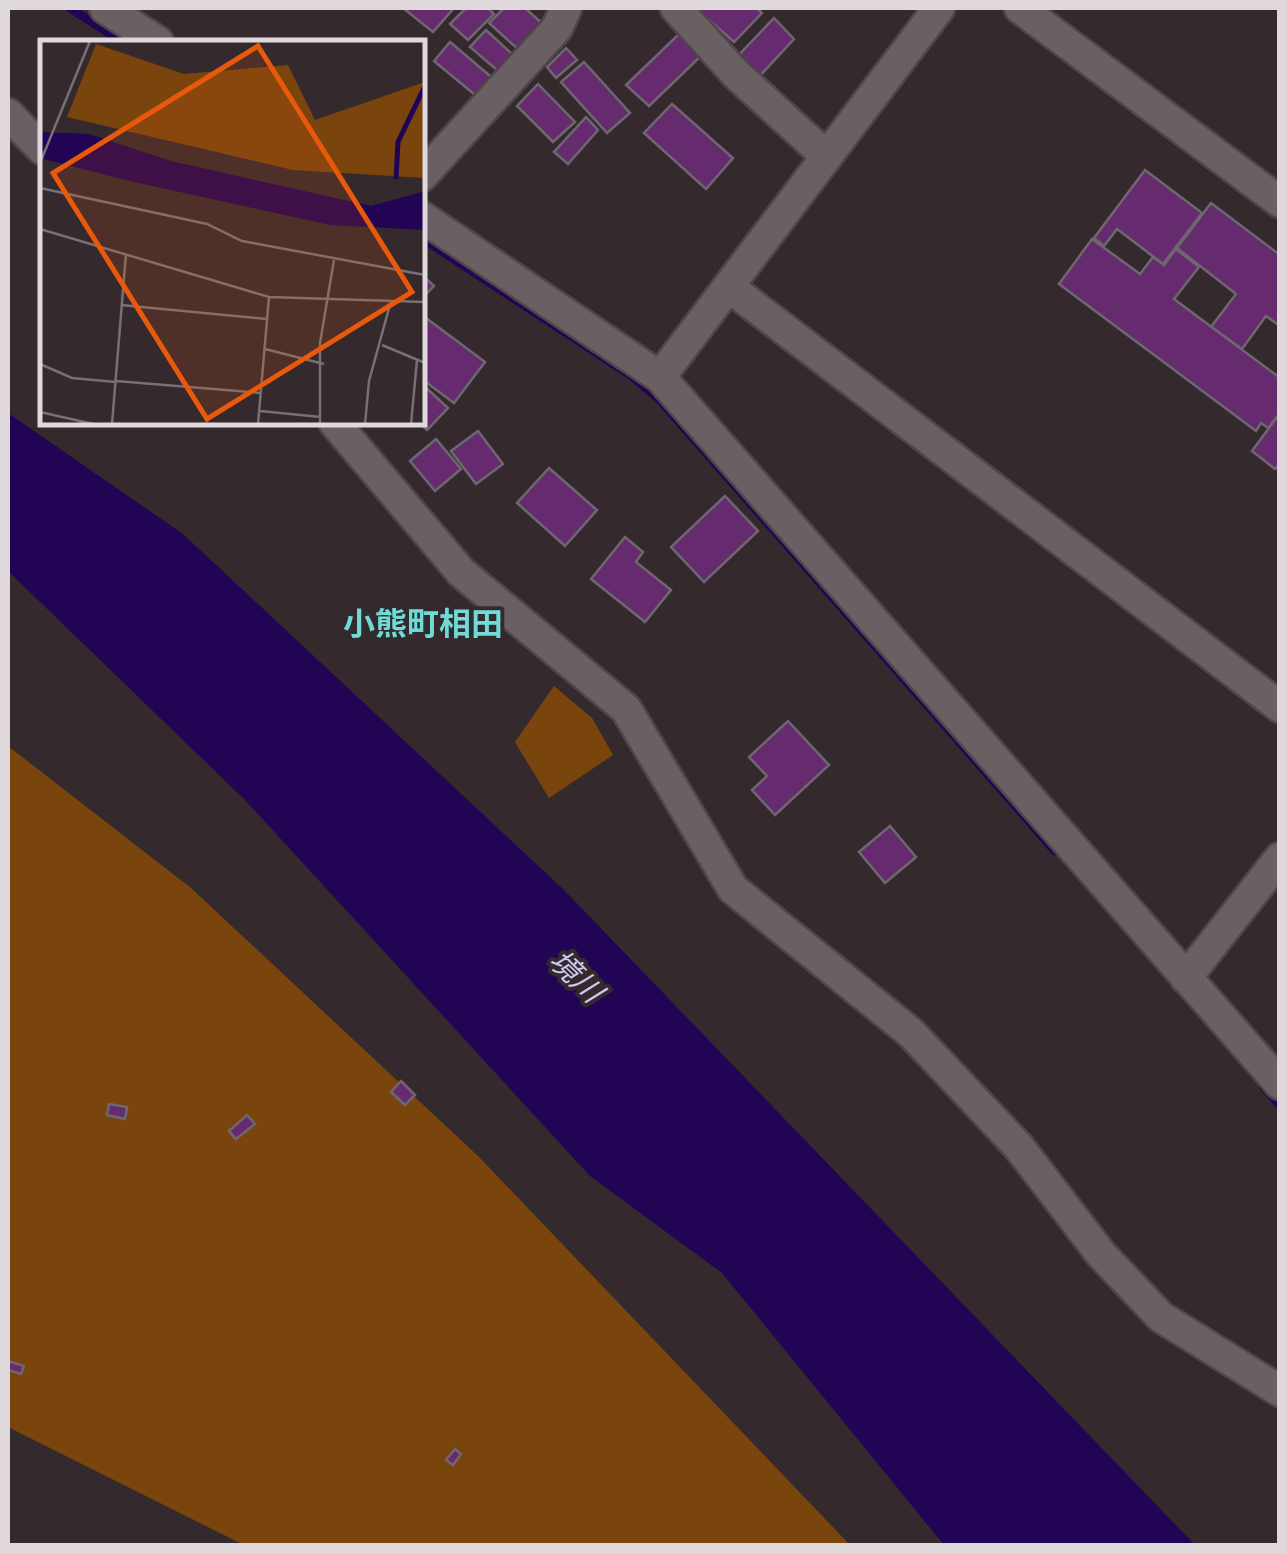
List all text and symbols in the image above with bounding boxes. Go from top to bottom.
inset map [40,40,425,425]
district label: 小熊町相田 [343,606,503,642]
water label: 境川 [543,943,611,1011]

